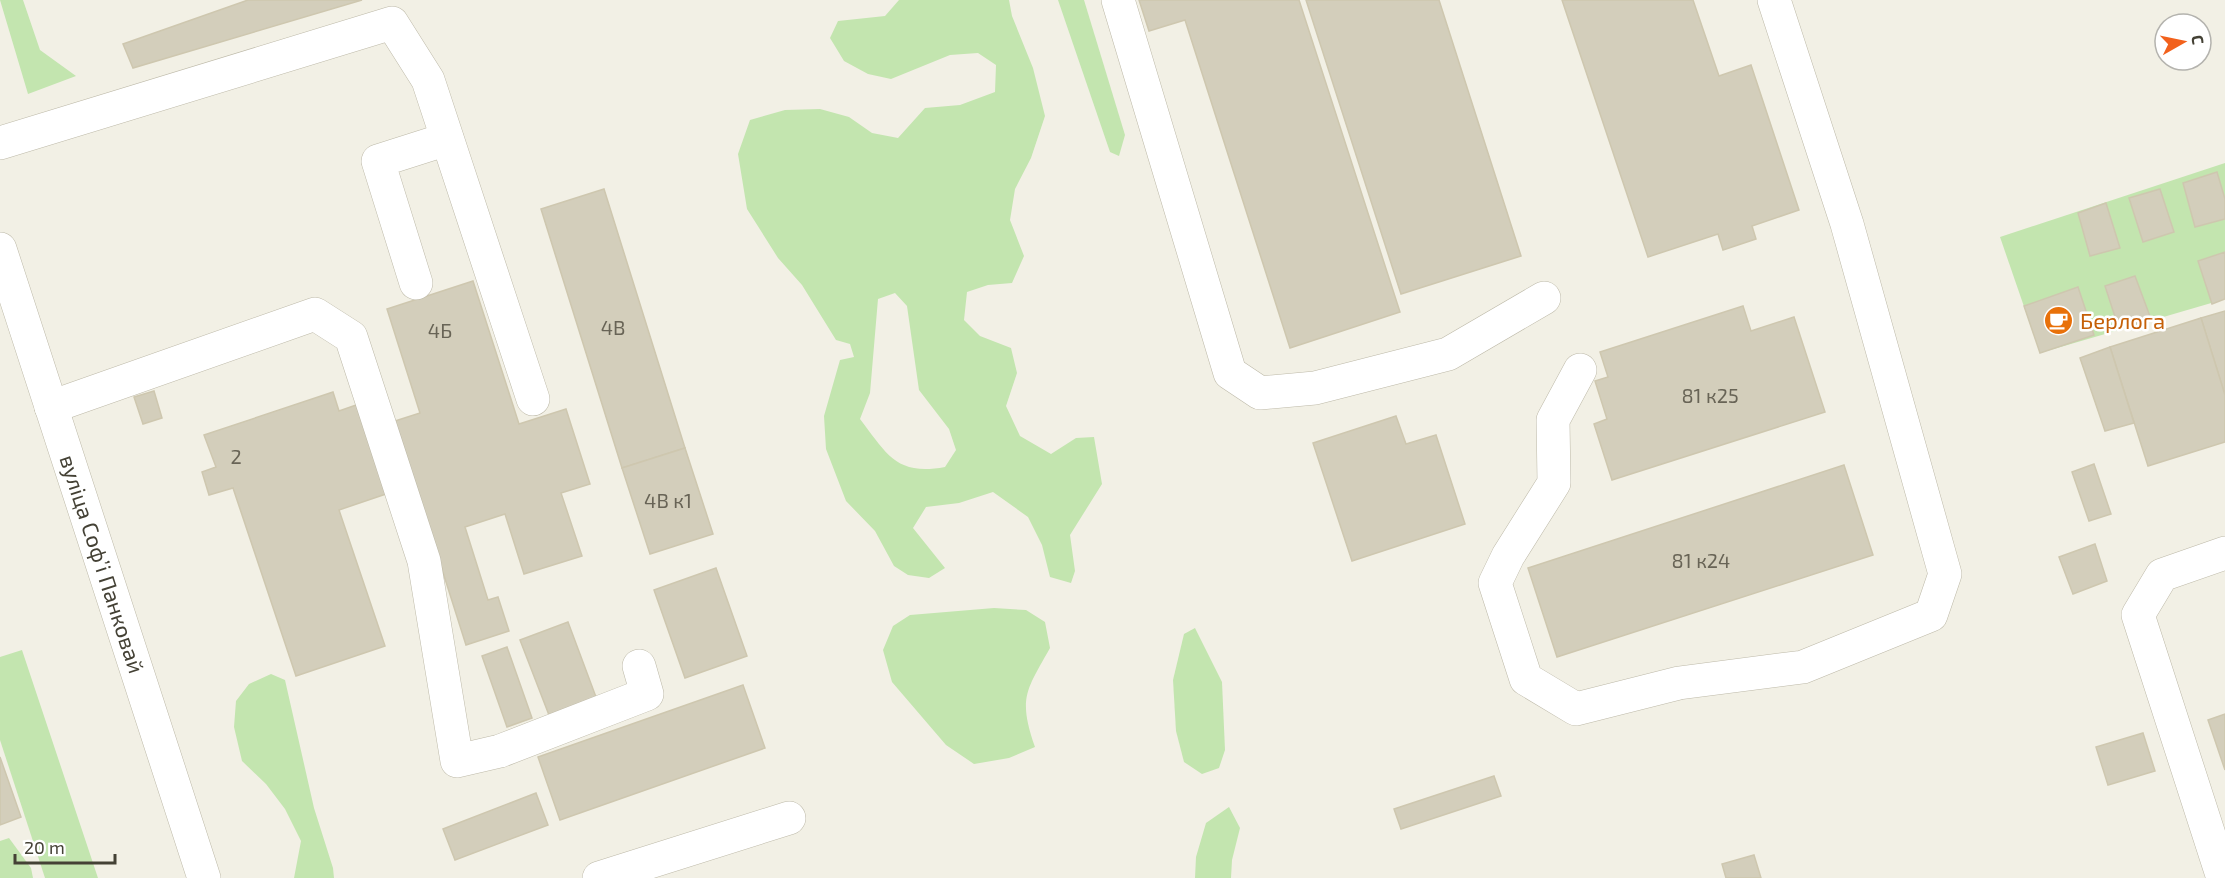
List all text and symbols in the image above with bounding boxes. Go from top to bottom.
north arrow [2153,12,2213,72]
text: С [2188,33,2208,46]
cafe icon: Берлога [2043,305,2075,337]
place label: Берлога [2080,307,2165,333]
house number: 4В [601,315,625,339]
house number: 4Б [428,318,452,342]
house number: 81 к25 [1681,383,1739,407]
house number: 2 [230,444,242,468]
street label: вуліца Софʼі Панковай [54,451,151,676]
house number: 4В к1 [644,488,692,512]
house number: 81 к24 [1672,548,1730,572]
scale bar [15,827,116,865]
text: 20 m [24,836,65,858]

